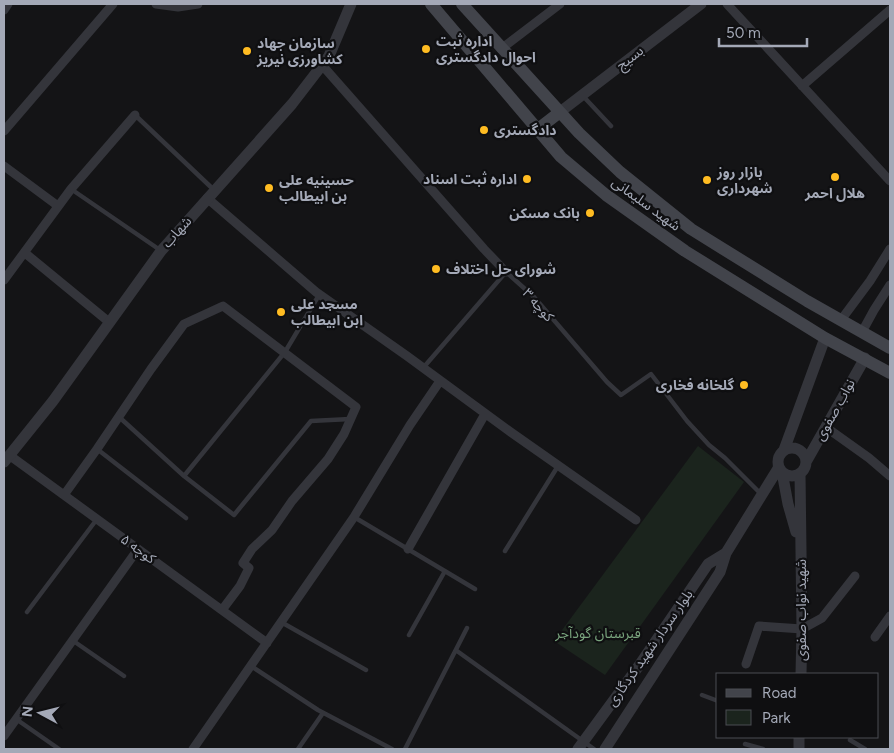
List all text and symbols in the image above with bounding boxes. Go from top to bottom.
scale bar [719,15,806,47]
text: 50 m [726,24,761,42]
place label: اداره ثبت احوال دادگستری [436,33,536,66]
place label: سازمان جهاد کشاورزی نیریز [256,35,343,68]
street label: بسیج [613,42,648,76]
marker: اداره ثبت احوال دادگستری [420,43,432,55]
marker: سازمان جهاد کشاورزی نیریز [241,45,253,57]
place label: دادگستری [494,122,556,139]
marker: دادگستری [478,124,490,136]
place label: بازار روز شهرداری [716,164,772,197]
place label: اداره ثبت اسناد [423,171,517,188]
marker: هلال احمر [829,171,841,183]
place label: حسینیه علی بن ابیطالب [279,172,354,205]
marker: اداره ثبت اسناد [521,173,533,185]
street label: شهید سلیمانی [608,173,684,235]
marker: بازار روز شهرداری [701,174,713,186]
marker: حسینیه علی بن ابیطالب [263,182,275,194]
place label: هلال احمر [804,185,865,202]
place label: بانک مسکن [509,205,580,222]
marker: بانک مسکن [584,207,596,219]
street label: شهاب [159,213,195,251]
place label: شورای حل اختلاف [446,261,556,278]
marker: شورای حل اختلاف [430,263,442,275]
street label: کوچه ۳ [518,285,557,326]
place label: مسجد علی ابن ابیطالب [291,296,363,329]
marker: مسجد علی ابن ابیطالب [275,306,287,318]
street label: نواب صفوی [811,376,859,444]
place label: گلخانه فخاری [656,377,735,394]
marker: گلخانه فخاری [738,379,750,391]
street label: کوچه ۵ [117,531,159,568]
street label: شهید نواب صفوی [793,559,810,661]
street label: بلوار سردار شهید کردگاری [603,586,697,710]
park label: قبرستان گودآجر [554,625,641,642]
legend [716,673,879,738]
text: Road [762,684,797,702]
north arrow [15,688,65,738]
text: N [18,705,37,718]
text: Park [762,709,791,727]

